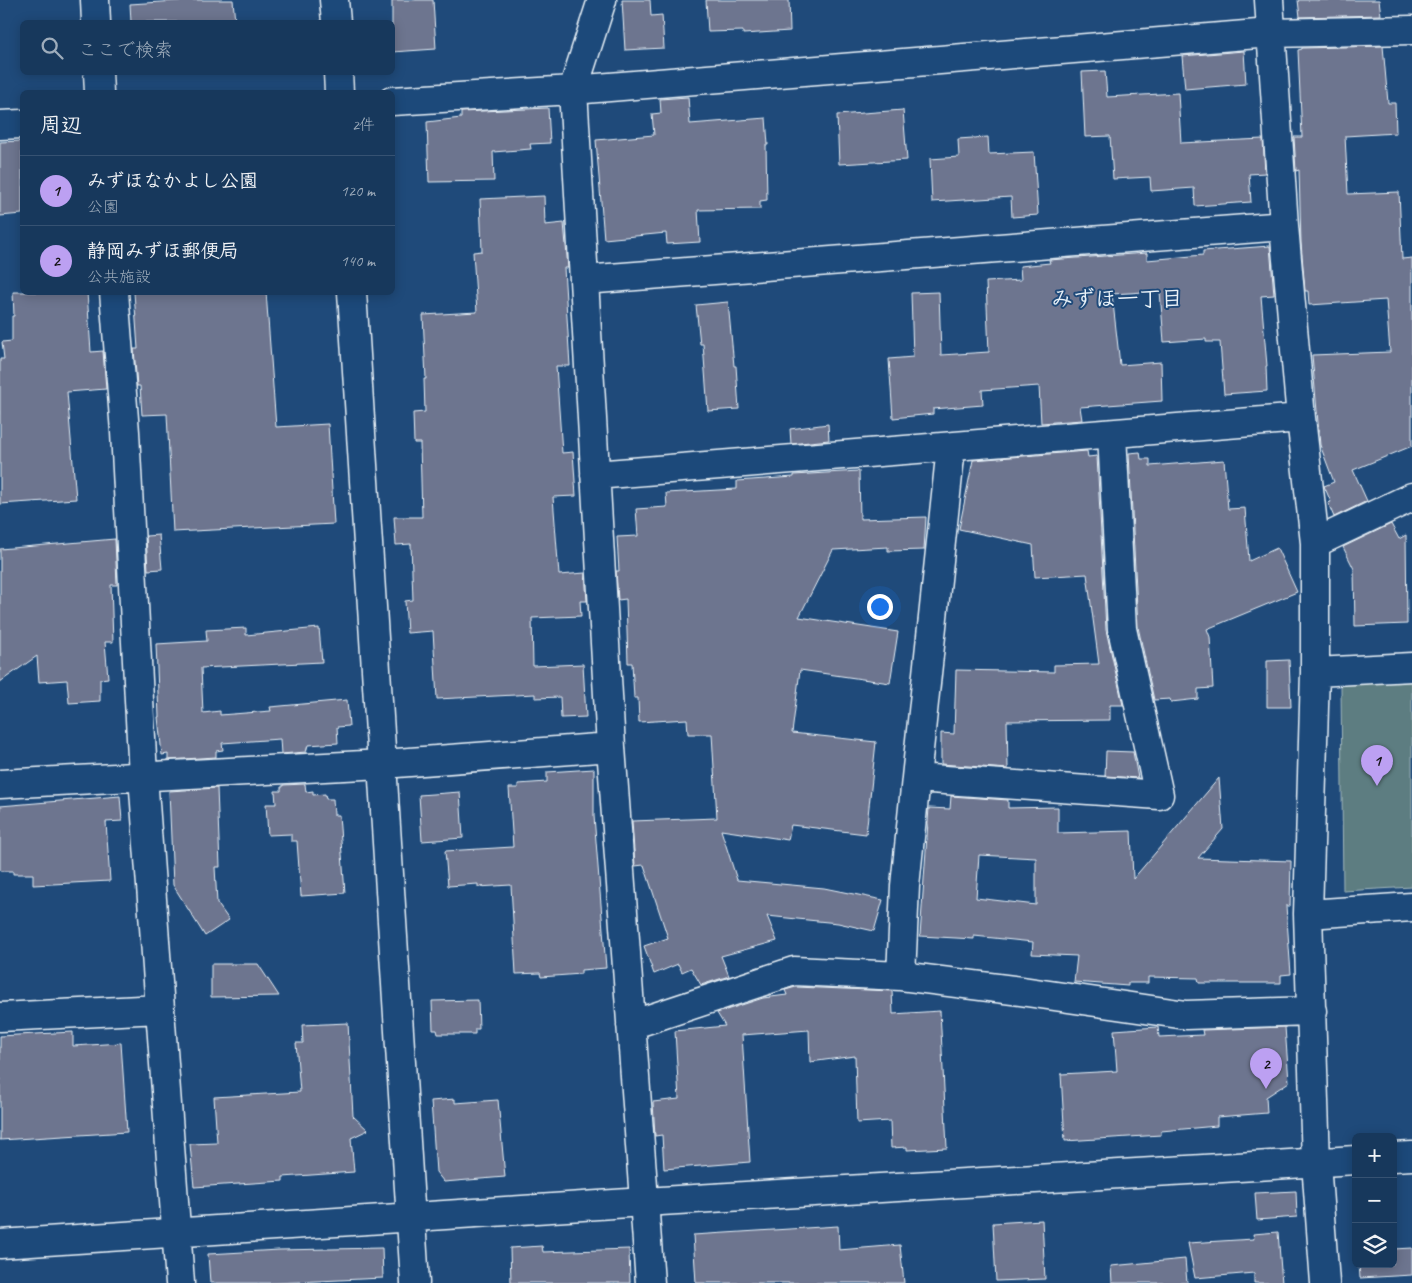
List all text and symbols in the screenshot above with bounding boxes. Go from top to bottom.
search box [20,20,395,75]
icon: search [38,34,66,62]
text: ここで検索 [78,38,173,62]
text: 周辺 [40,112,82,138]
text: 2件 [352,115,375,135]
text: みずほなかよし公園 [87,169,258,193]
text: 1 [52,181,60,201]
text: 120 m [341,181,375,201]
text: 公園 [87,197,119,217]
text: 静岡みずほ郵便局 [87,239,239,263]
text: 2 [52,251,60,271]
text: 140 m [341,251,375,271]
text: 公共施設 [87,267,151,287]
district label: みずほ一丁目 [1051,285,1183,313]
your location [867,594,893,620]
pin: 1 [1361,745,1393,786]
pin: 2 [1250,1048,1282,1089]
map controls [1352,1133,1397,1268]
button: + [1352,1133,1397,1178]
button: − [1352,1178,1397,1223]
button: layers [1352,1223,1397,1268]

